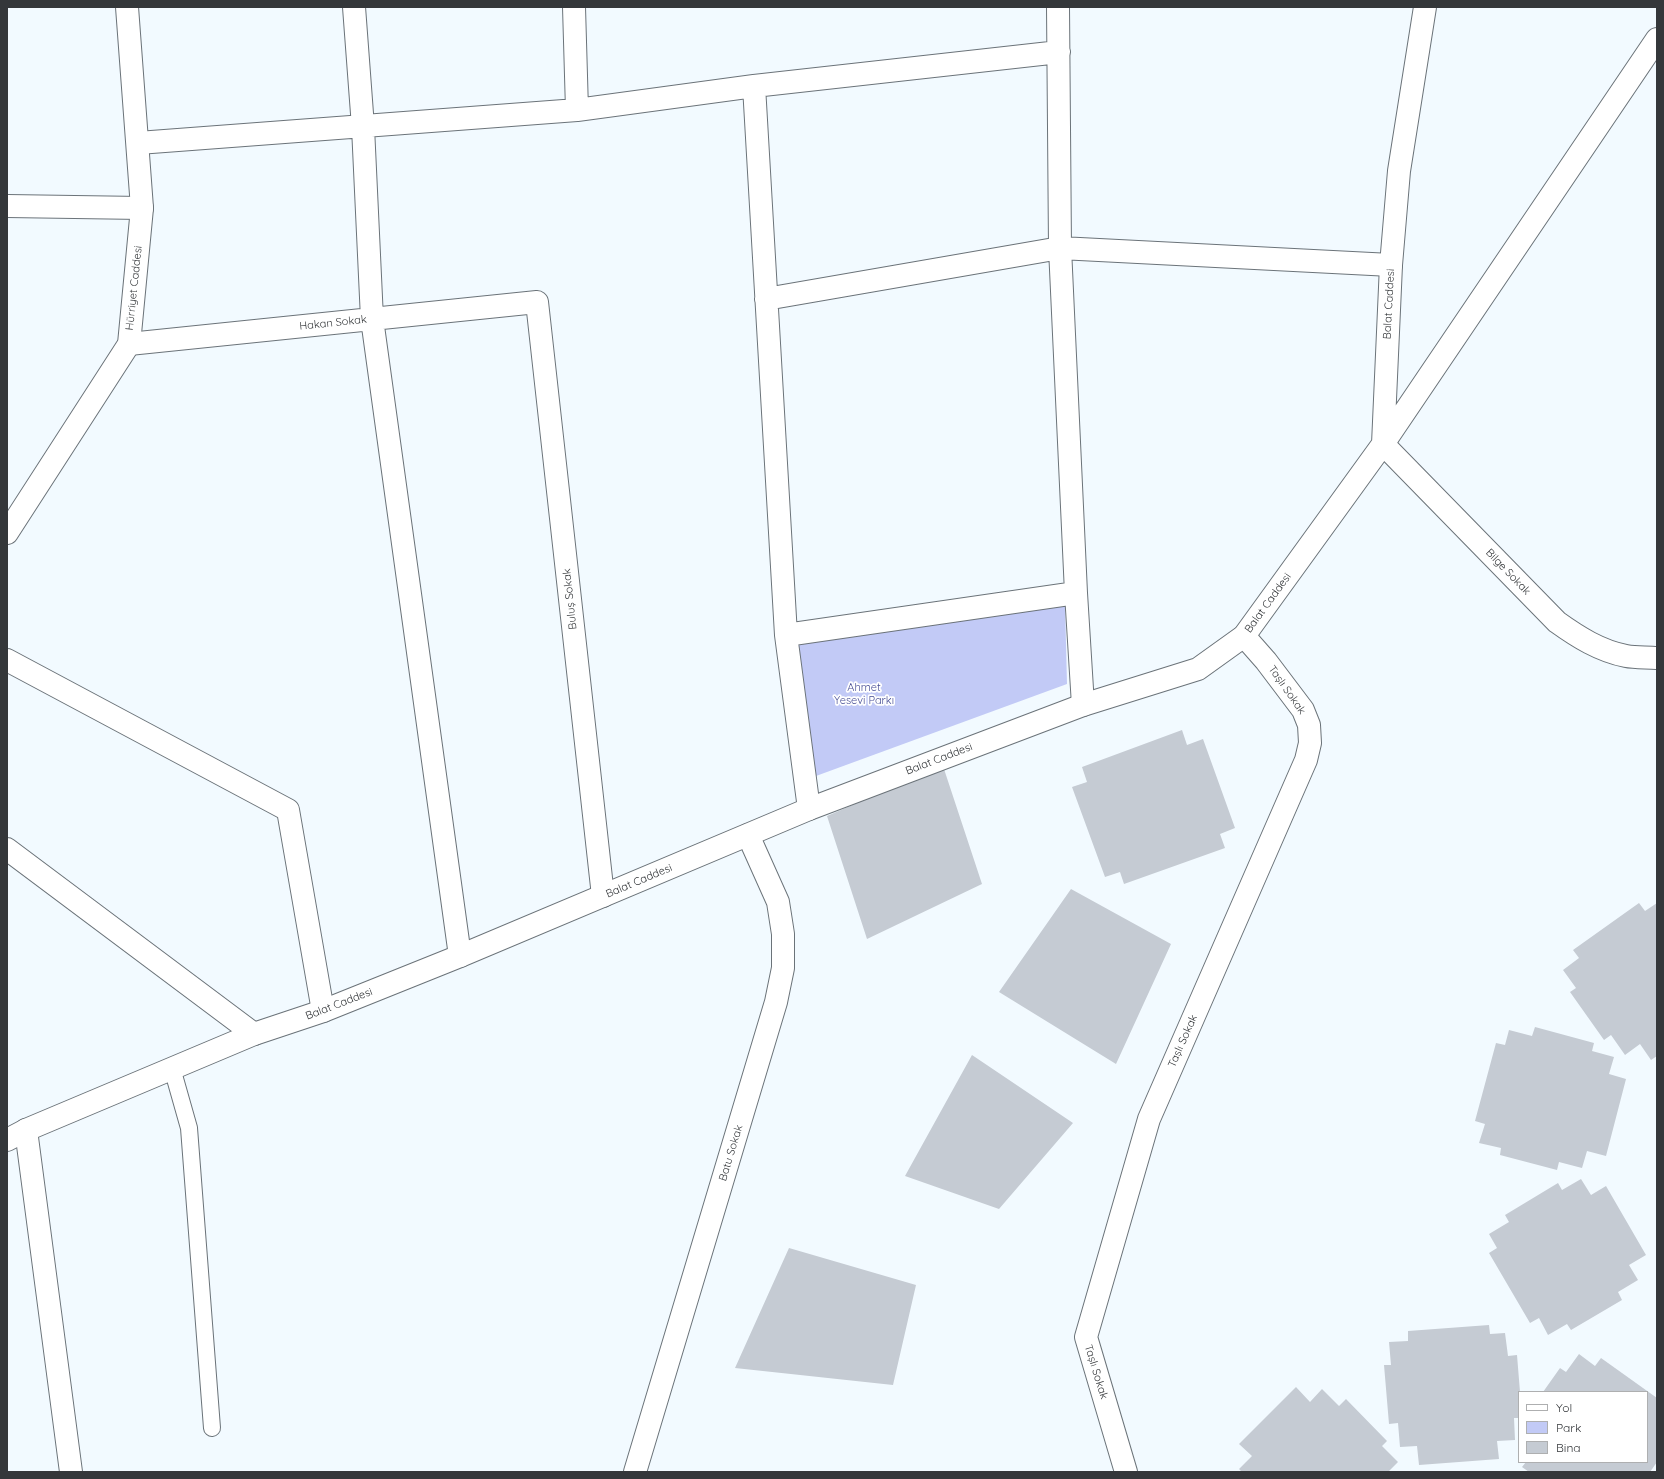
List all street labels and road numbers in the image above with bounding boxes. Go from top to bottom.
street label: Hürriyet Caddesi [123,245,145,331]
street label: Balat Caddesi [1381,268,1397,340]
street label: Hakan Sokak [299,313,367,333]
street label: Bilge Sokak [1483,546,1533,598]
street label: Buluş Sokak [560,568,580,630]
street label: Balat Caddesi [1242,571,1294,635]
street label: Taşlı Sokak [1265,663,1309,717]
street label: Balat Caddesi [904,740,974,778]
street label: Balat Caddesi [604,861,674,901]
street label: Balat Caddesi [304,985,374,1023]
street label: Taşlı Sokak [1165,1013,1201,1069]
street label: Batu Sokak [716,1123,746,1183]
street label: Taşlı Sokak [1081,1343,1111,1401]

